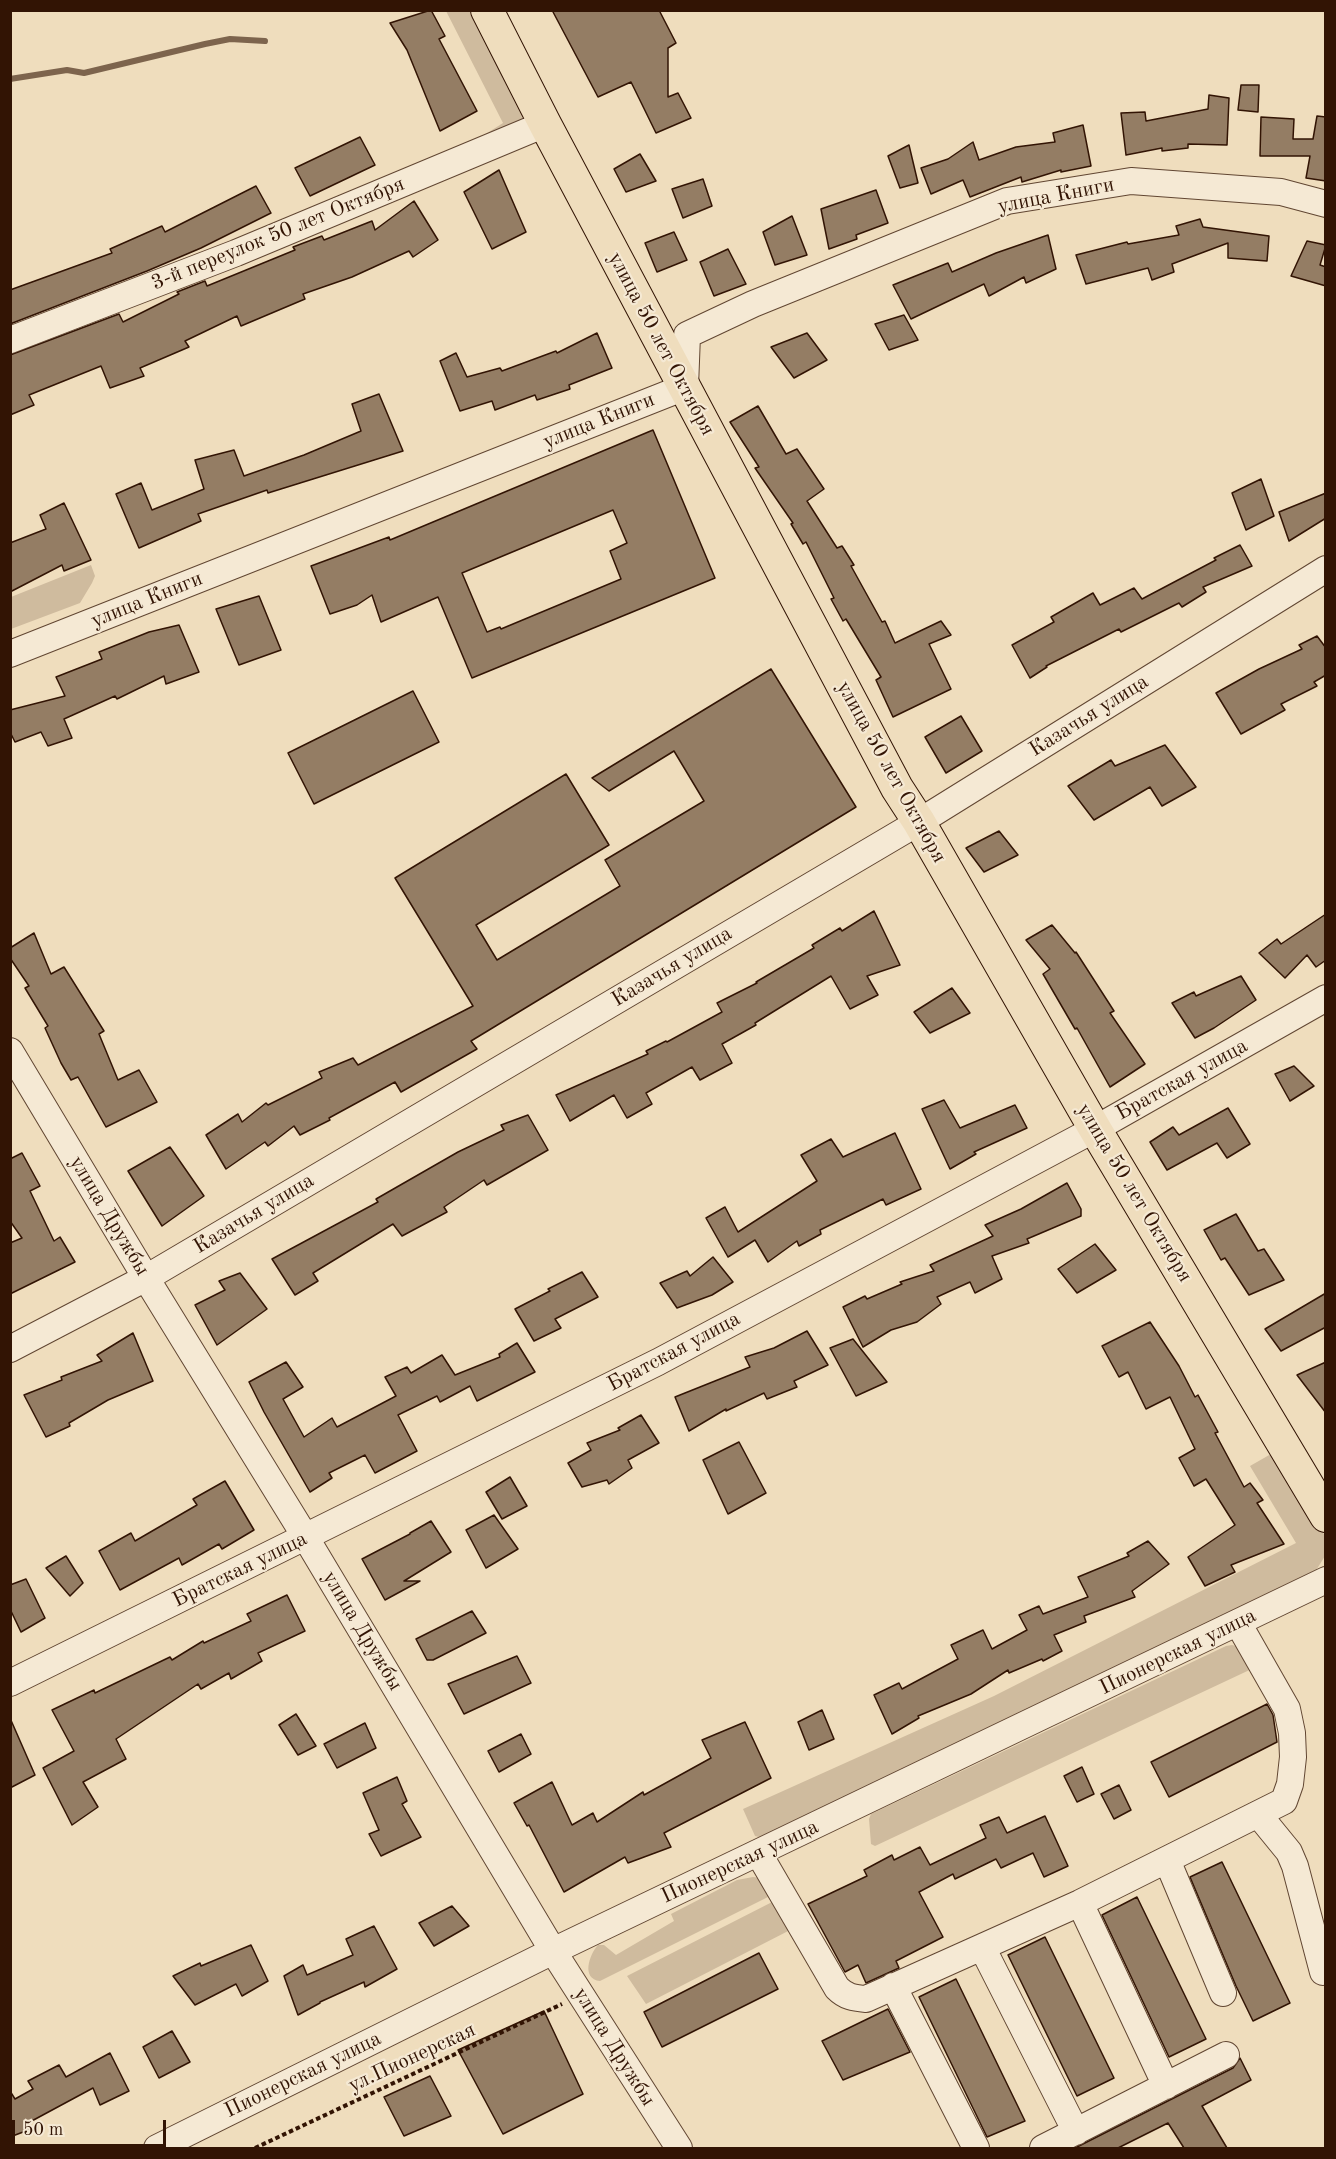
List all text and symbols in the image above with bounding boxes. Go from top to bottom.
street label: 3-й переулок 50 лет Октября [148,172,408,296]
street label: улица Книги [996,172,1116,220]
street label: улица 50 лет Октября [602,248,720,440]
street label: улица Книги [540,387,658,455]
street label: улица Книги [88,566,206,634]
street label: Казачья улица [1025,669,1153,763]
street label: улица 50 лет Октября [830,677,952,867]
street label: Казачья улица [607,921,737,1013]
street label: Братская улица [1112,1033,1252,1127]
street label: улица 50 лет Октября [1071,1099,1197,1287]
street label: улица Дружбы [63,1152,155,1280]
street label: Казачья улица [189,1168,319,1260]
street label: Братская улица [603,1306,745,1398]
street label: Братская улица [169,1527,311,1613]
street label: улица Дружбы [316,1567,408,1695]
street label: Пионерская улица [1096,1603,1260,1701]
street label: Пионерская улица [657,1814,823,1910]
street label: улица Дружбы [567,1983,661,2111]
street label: ул.Пионерская [344,2017,480,2099]
street label: Пионерская улица [221,2026,385,2124]
scale bar [15,2108,170,2146]
text: 50 m [23,2121,63,2139]

